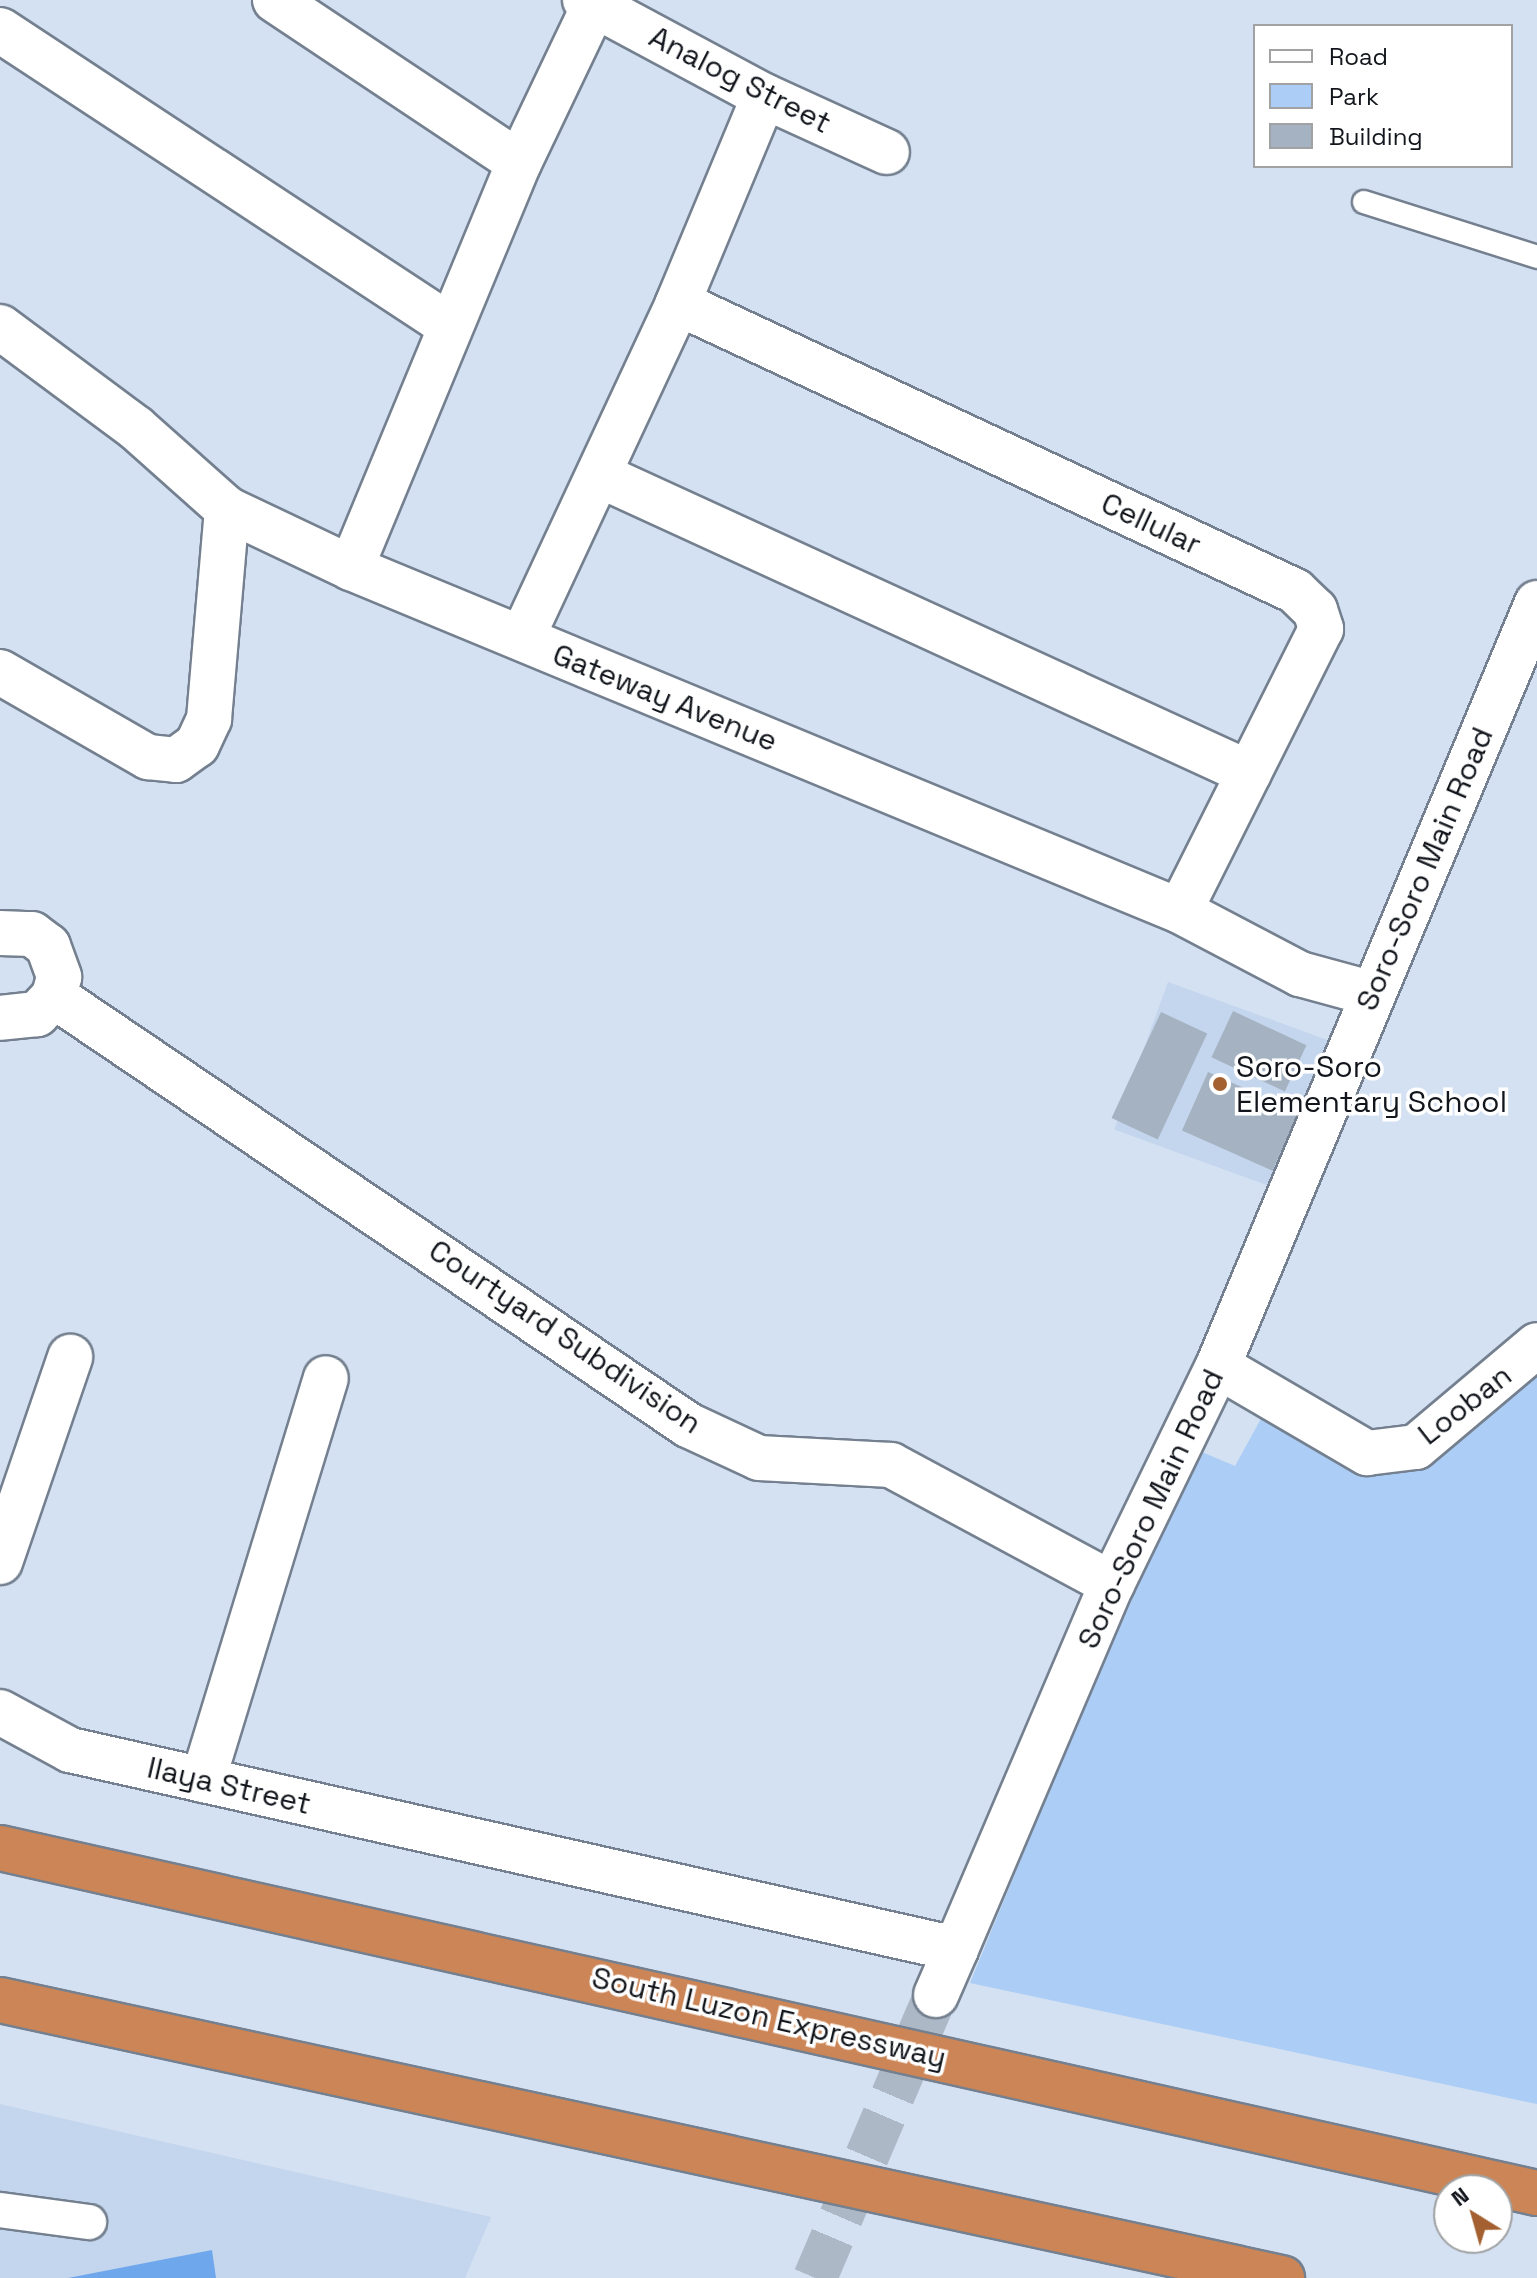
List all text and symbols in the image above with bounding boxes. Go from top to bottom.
street label: Analog Street [643,19,837,141]
legend [1253,24,1513,168]
text: Road [1329,41,1388,72]
text: Park [1329,81,1379,112]
text: Building [1329,121,1423,152]
street label: Cellular [1095,485,1207,563]
street label: Gateway Avenue [547,636,783,760]
street label: Soro-Soro Main Road [1349,722,1501,1016]
place label: Soro-Soro Elementary School [1236,1049,1507,1120]
marker: Soro-Soro Elementary School [1211,1075,1229,1093]
street label: Courtyard Subdivision [422,1232,708,1442]
street label: Looban [1411,1357,1519,1453]
street label: Soro-Soro Main Road [1070,1364,1232,1654]
street label: Ilaya Street [144,1750,314,1822]
street label: South Luzon Expressway [588,1960,950,2076]
north arrow [1433,2174,1513,2254]
text: N [1445,2181,1474,2212]

